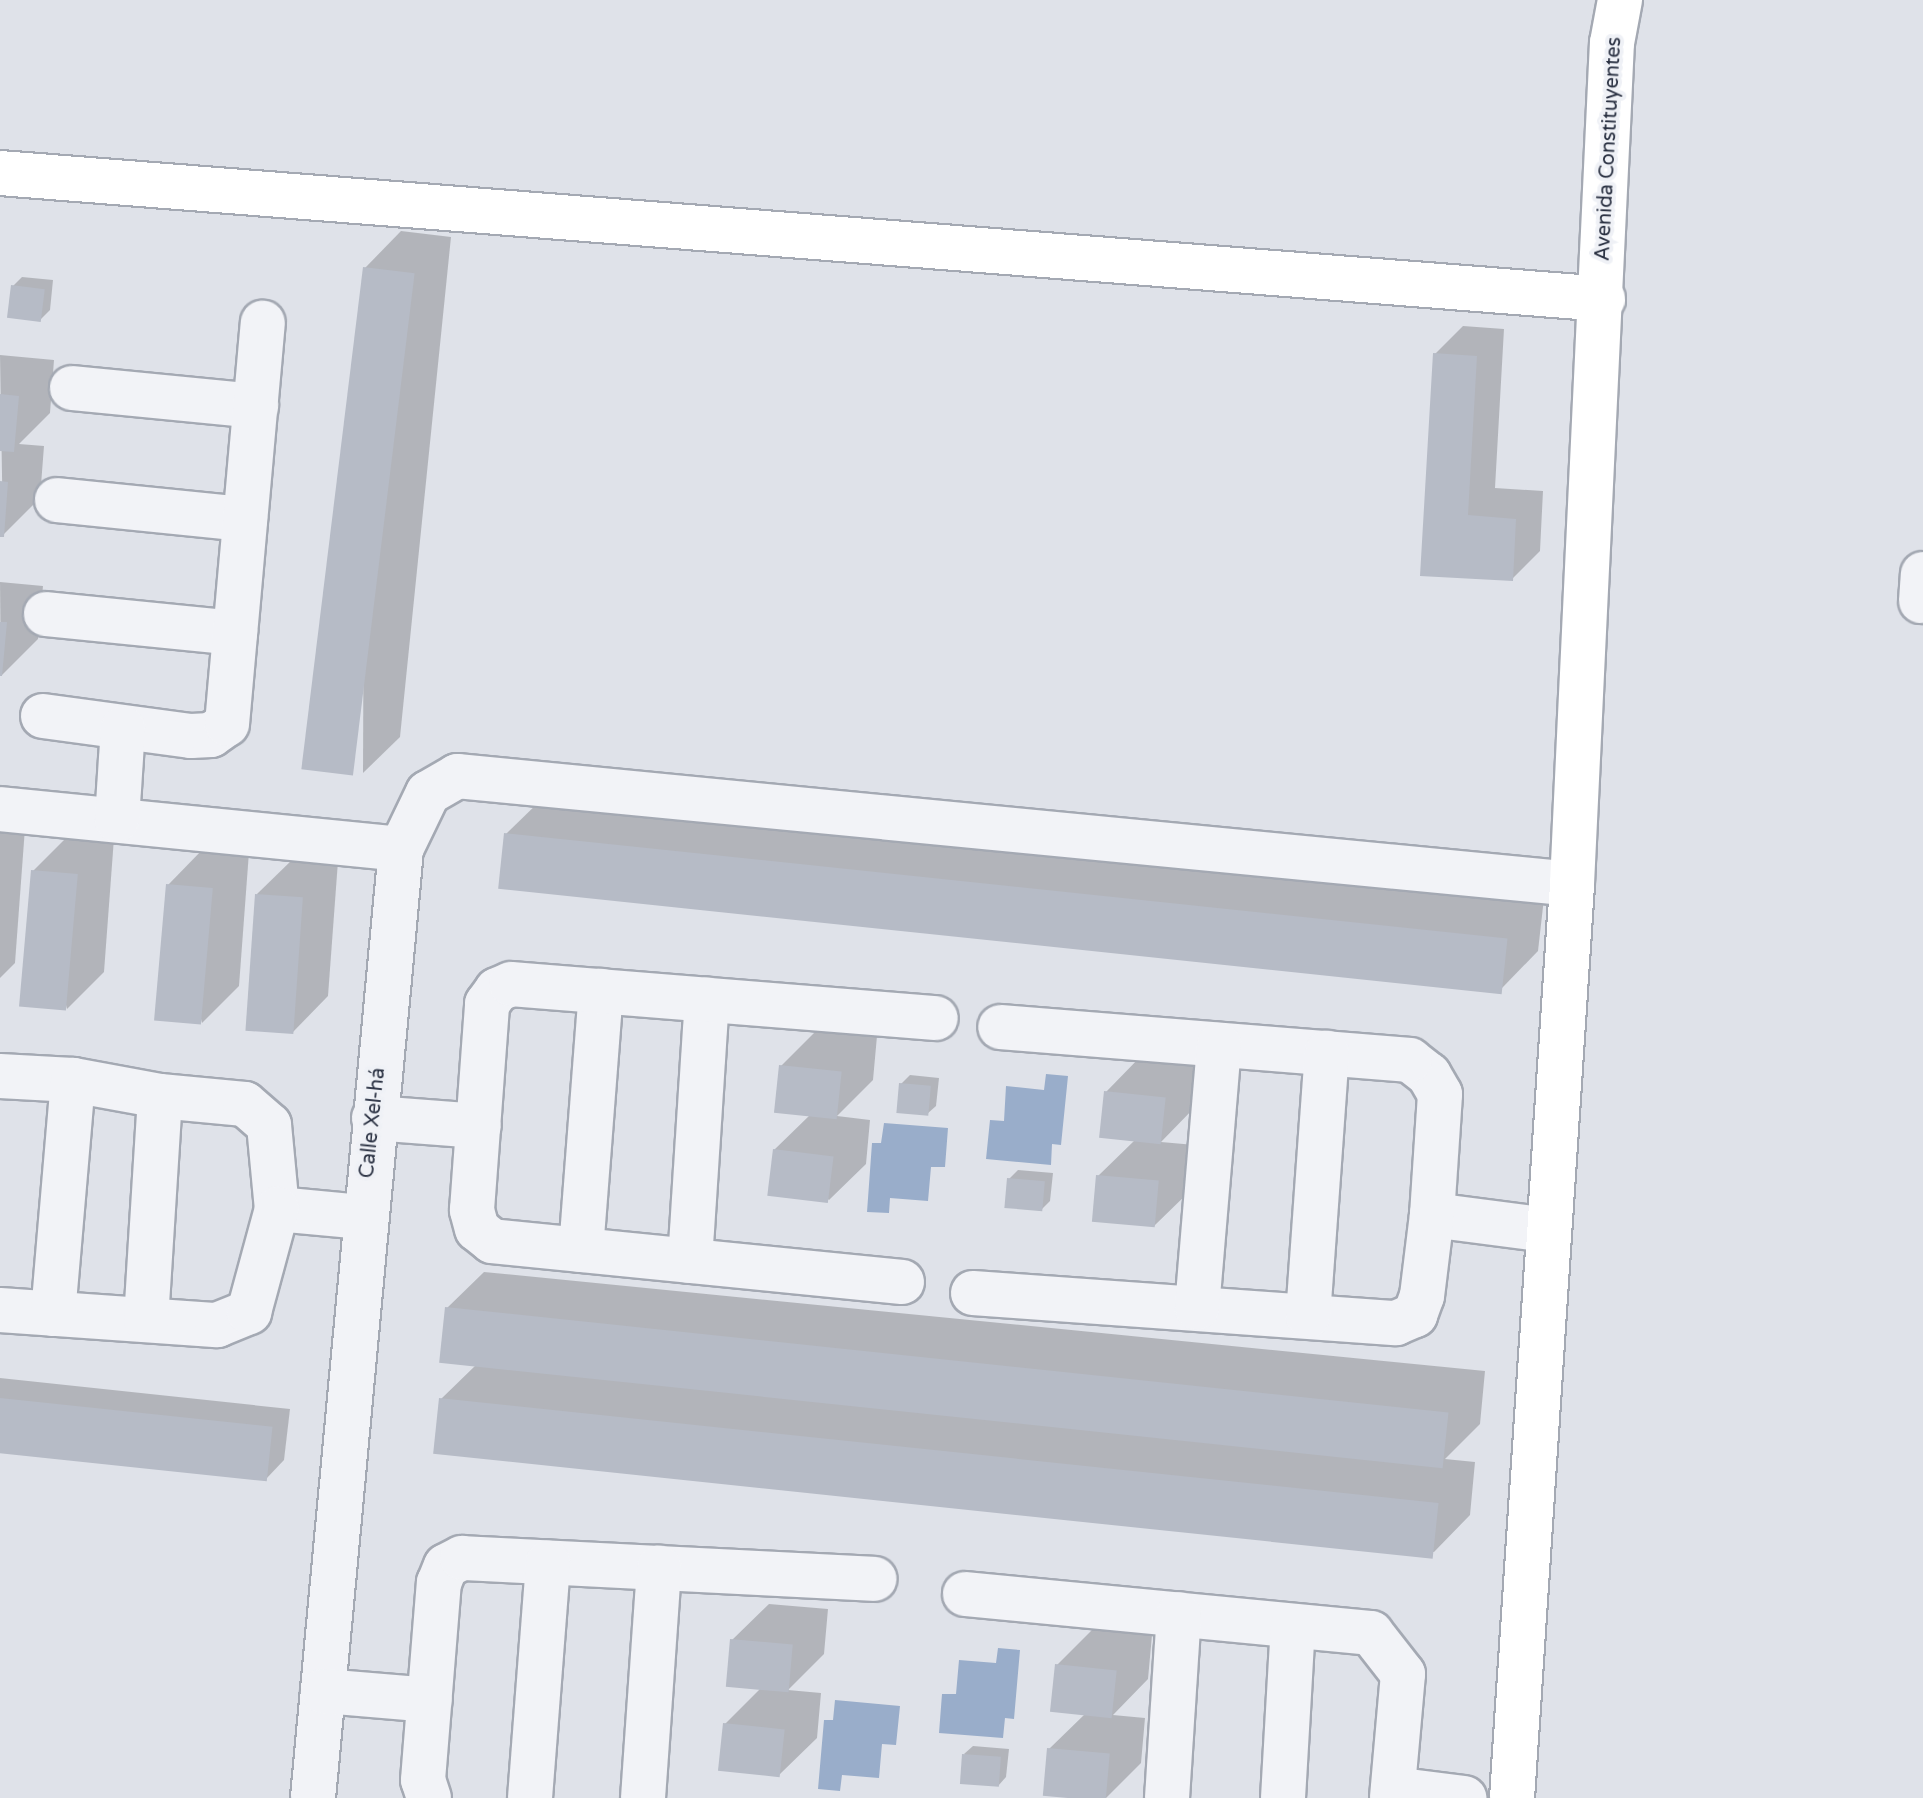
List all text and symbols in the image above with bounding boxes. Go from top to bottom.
street label: Avenida Constituyentes [1591,36,1627,262]
street label: Calle Xel-há [355,1067,391,1179]

